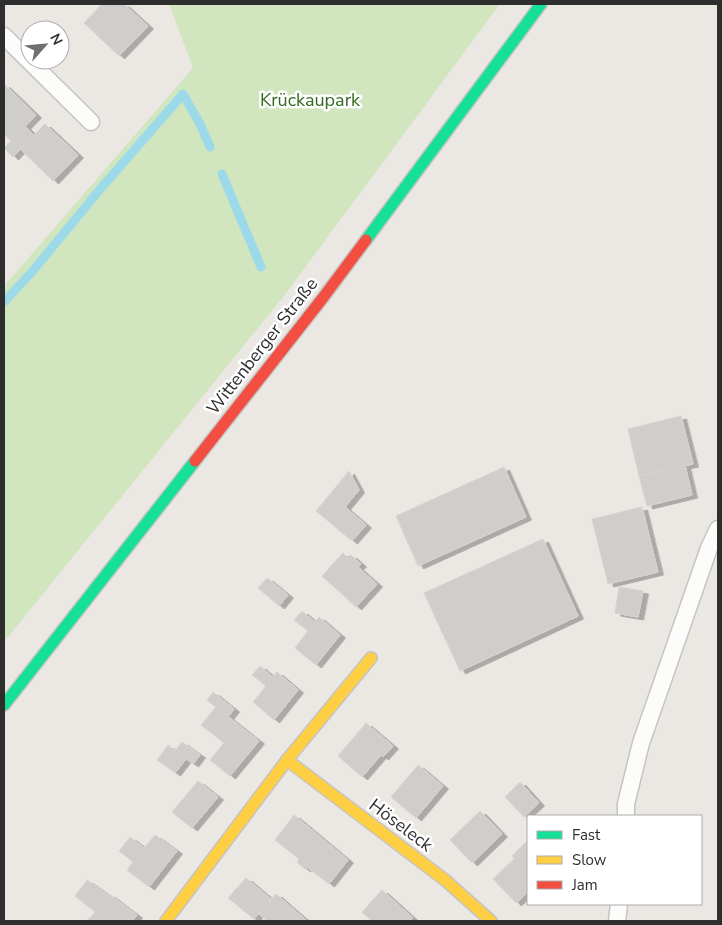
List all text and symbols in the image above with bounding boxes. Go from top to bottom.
north arrow [20,20,70,70]
text: N [45,30,67,48]
park label: Krückaupark [260,88,361,112]
street label: Wittenberger Straße [201,273,323,419]
street label: Höseleck [364,793,439,857]
legend [527,815,702,905]
text: Fast [572,825,601,845]
text: Slow [572,850,607,870]
text: Jam [571,875,598,895]

